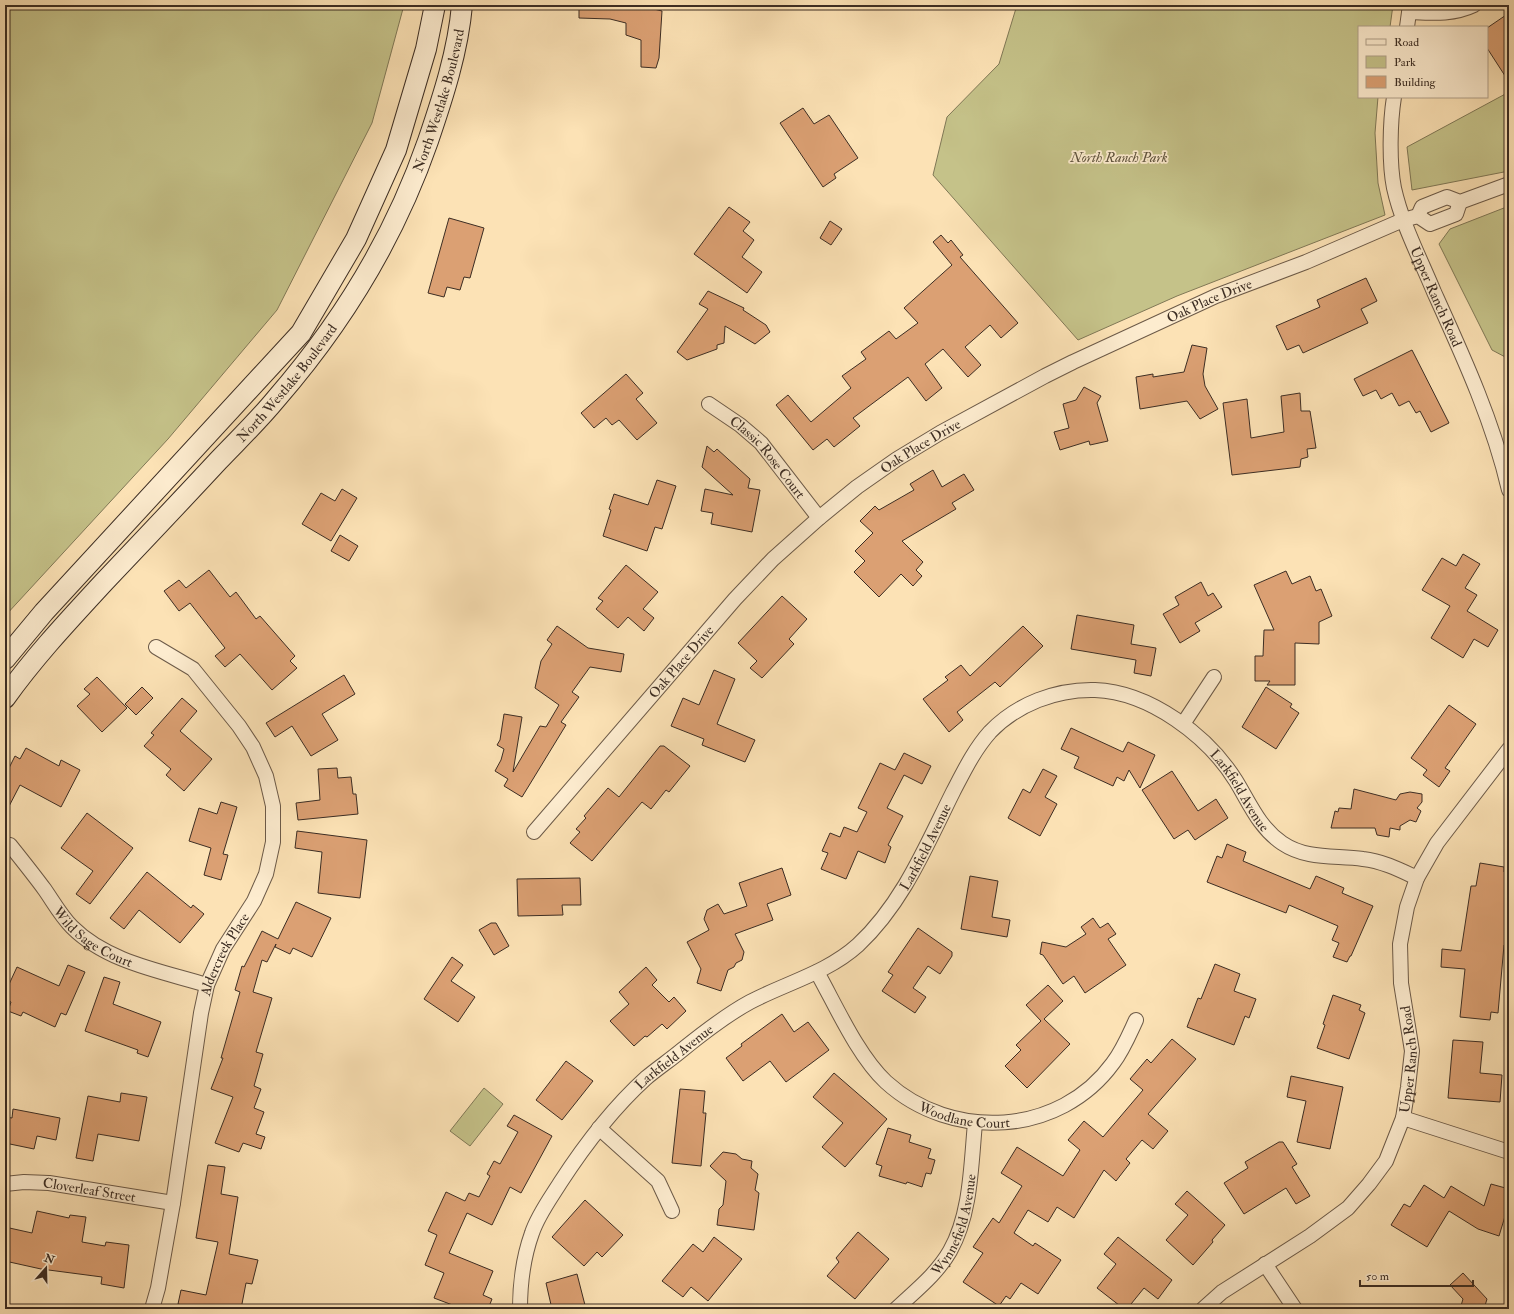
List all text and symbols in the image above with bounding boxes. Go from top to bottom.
legend [1358,26,1488,98]
street label: North Westlake Boulevard [409,28,468,174]
text: Road [1394,35,1419,50]
text: Park [1394,55,1416,70]
text: Building [1394,75,1437,90]
park label: North Ranch Park [1069,149,1168,166]
street label: Upper Ranch Road [1406,244,1466,350]
street label: Oak Place Drive [1164,275,1254,327]
street label: North Westlake Boulevard [233,321,341,446]
street label: Classic Rose Court [726,413,809,503]
street label: Oak Place Drive [877,415,964,477]
street label: Oak Place Drive [645,622,718,702]
street label: Larkfield Avenue [1206,746,1273,835]
street label: Larkfield Avenue [896,801,955,894]
street label: Wild Sage Court [49,903,135,971]
street label: Aldercreek Place [197,910,253,998]
street label: Upper Ranch Road [1396,1004,1421,1114]
street label: Larkfield Avenue [631,1021,717,1093]
street label: Woodlane Court [915,1098,1011,1132]
street label: Wynnefield Avenue [927,1173,980,1280]
street label: Cloverleaf Street [43,1175,137,1206]
north arrow [26,1248,66,1288]
text: N [41,1251,57,1267]
scale bar [1360,1262,1473,1288]
text: 50 m [1366,1269,1390,1284]

